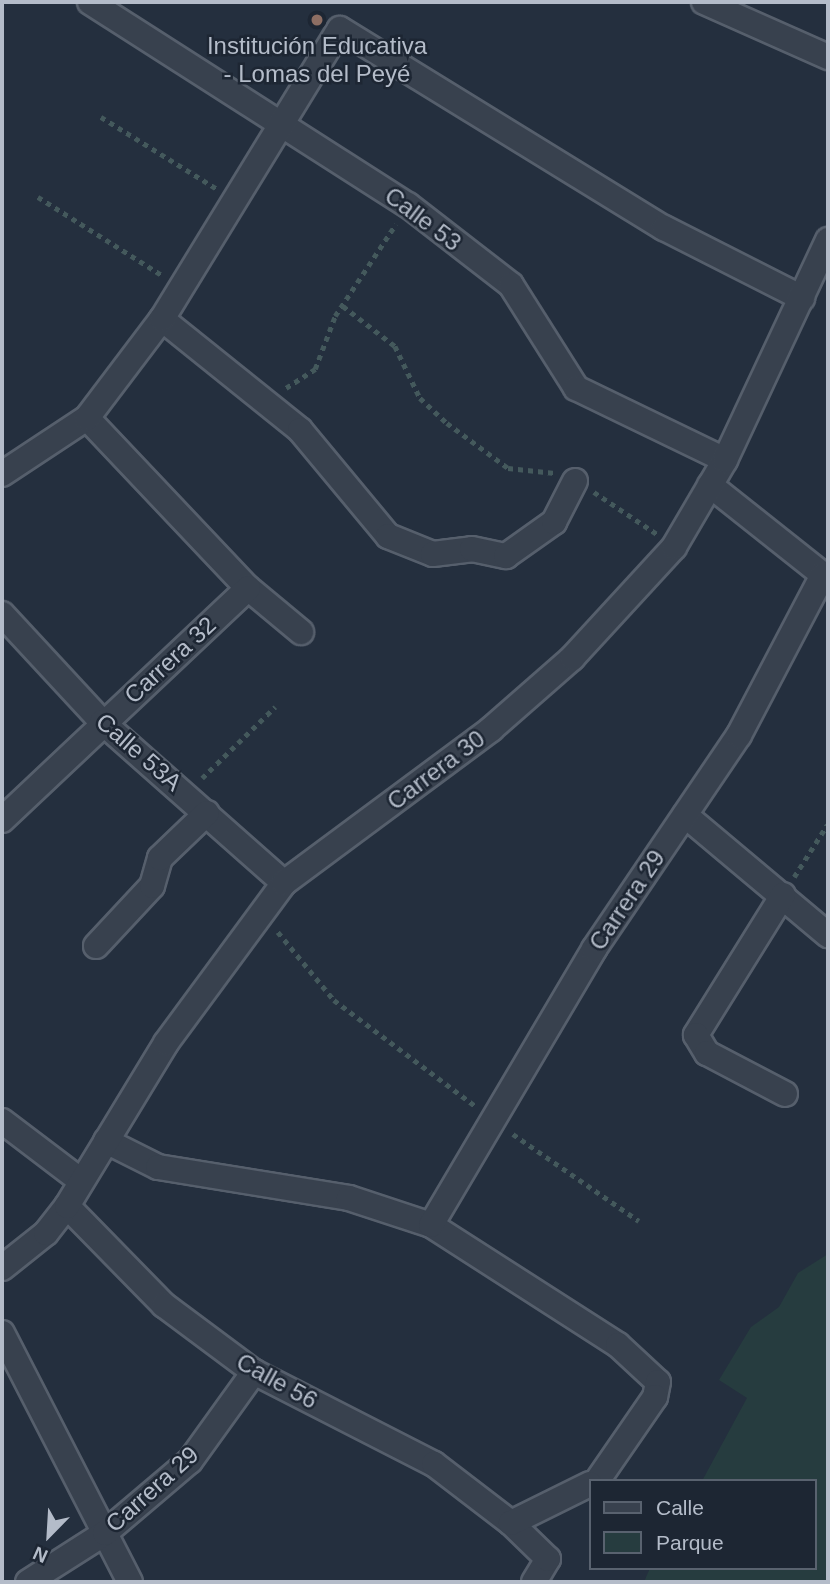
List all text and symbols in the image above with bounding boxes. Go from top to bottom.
marker: Institución Educativa - Lomas del Peyé [309,12,325,28]
place label: Institución Educativa - Lomas del Peyé [207,32,427,88]
street label: Calle 53 [379,181,467,257]
street label: Carrera 32 [118,610,222,710]
street label: Calle 53A [90,707,188,797]
street label: Carrera 30 [382,724,490,816]
street label: Carrera 29 [583,844,671,956]
street label: Calle 56 [232,1347,322,1415]
street label: Carrera 29 [100,1440,204,1538]
legend [588,1479,816,1570]
text: Calle [656,1496,704,1519]
north arrow [14,1500,84,1570]
text: Parque [656,1531,724,1554]
text: N [30,1542,51,1567]

